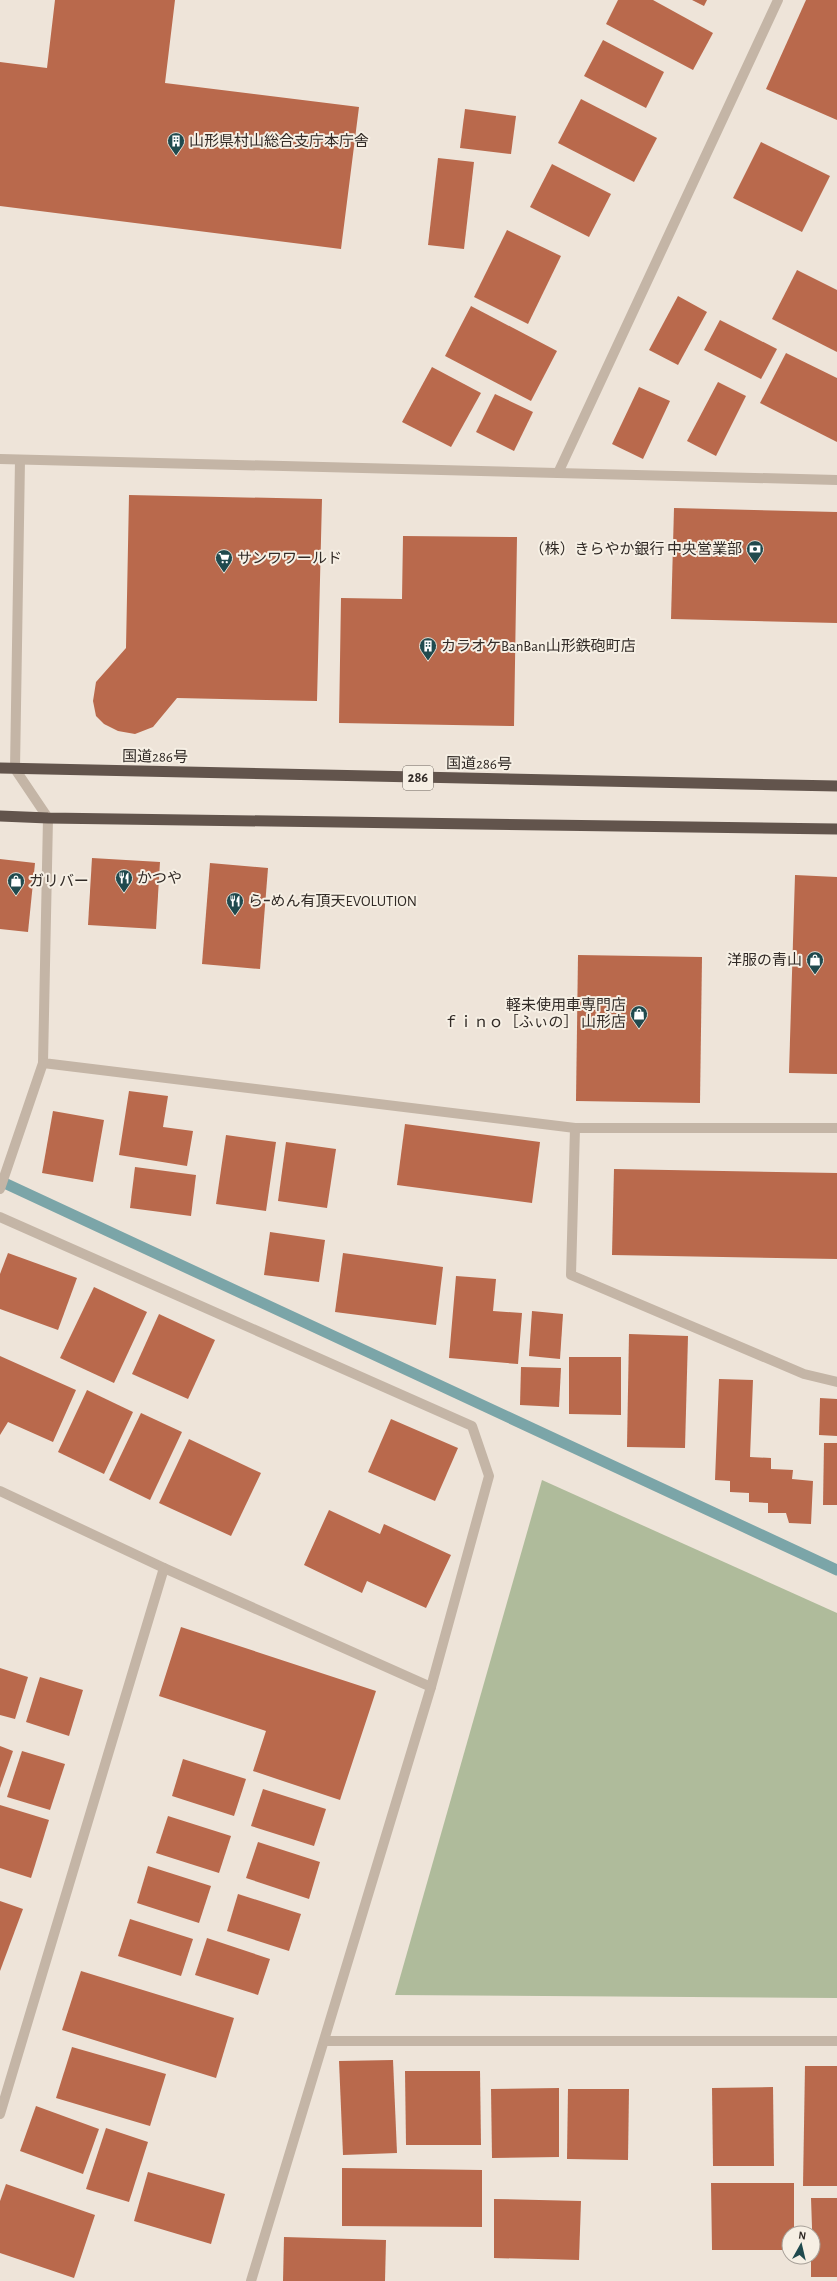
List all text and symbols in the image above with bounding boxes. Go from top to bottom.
building icon: 山形県村山総合支庁本庁舎 [166,131,186,156]
place label: 山形県村山総合支庁本庁舎 [189,132,369,149]
bank icon: （株）きらやか銀行 中央営業部 [745,539,765,564]
place label: （株）きらやか銀行 中央営業部 [530,541,742,557]
supermarket icon: サンワワールド [214,548,234,573]
place label: サンワワールド [237,551,342,566]
building icon: カラオケBanBan山形鉄砲町店 [418,636,438,661]
place label: カラオケBanBan山形鉄砲町店 [441,638,636,654]
street label: 国道286号 [122,748,188,765]
street label: 国道286号 [446,755,512,772]
road number: 286 [403,766,433,790]
restaurant icon: かつや [114,868,134,893]
place label: かつや [137,870,182,886]
shop icon: ガリバー [6,871,26,896]
place label: ガリバー [29,873,89,889]
restaurant icon: らｰめん有頂天EVOLUTION [225,891,245,916]
place label: らｰめん有頂天EVOLUTION [248,893,417,909]
shop icon: 洋服の青山 [805,950,825,975]
place label: 洋服の青山 [727,952,802,968]
place label: 軽未使用車専門店 ｆｉｎｏ［ふぃの］ 山形店 [444,996,626,1030]
shop icon: 軽未使用車専門店 ｆｉｎｏ［ふぃの］ 山形店 [629,1004,649,1029]
north arrow [781,2225,821,2265]
text: N [798,2230,807,2242]

